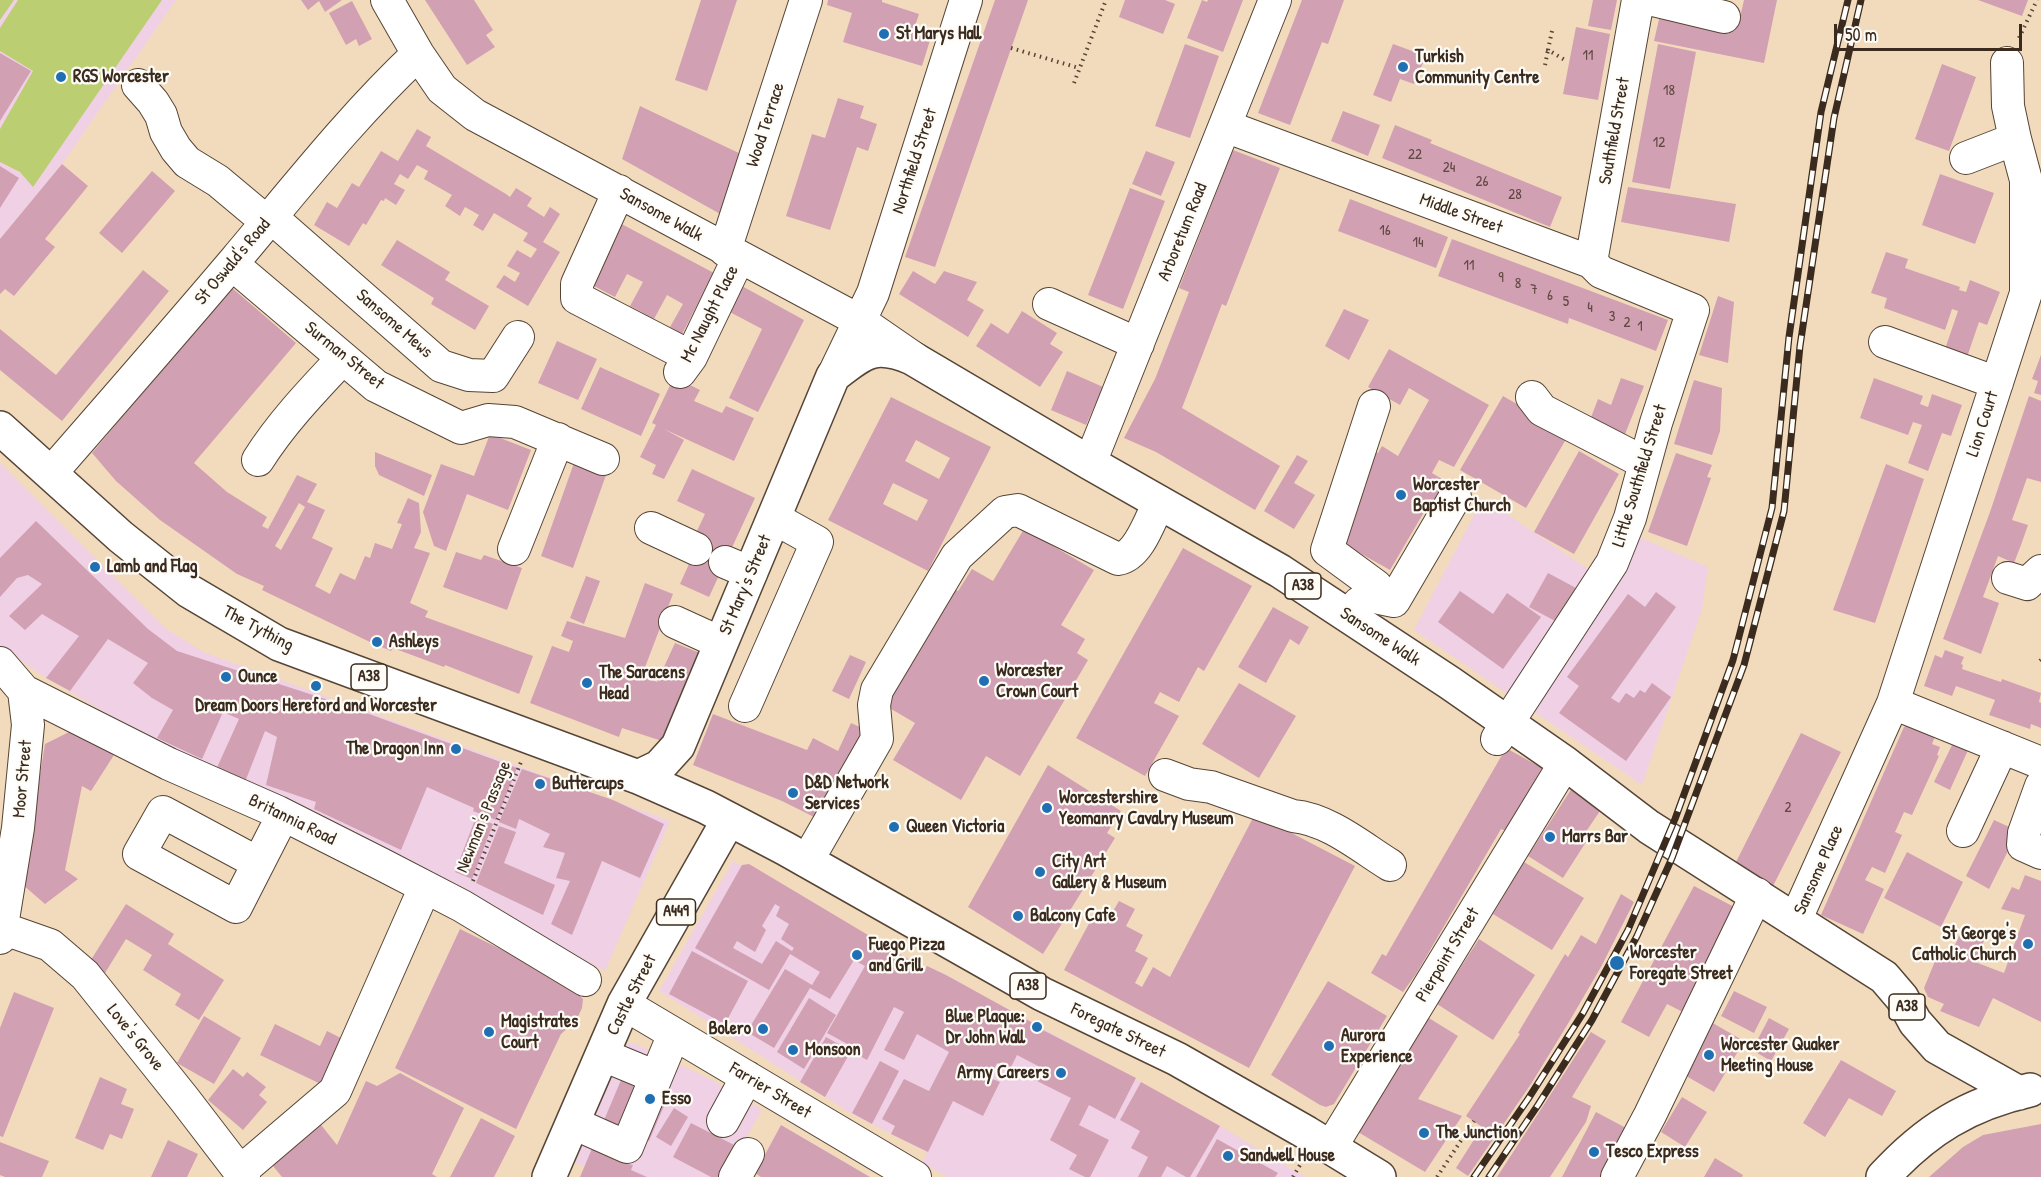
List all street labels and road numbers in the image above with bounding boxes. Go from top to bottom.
street label: Southfield Street [1595,76,1635,186]
street label: Wood Terrace [742,80,790,170]
street label: Northfield Street [888,105,942,217]
street label: Arboretum Road [1154,180,1212,284]
street label: Sansome Walk [616,183,706,247]
street label: Middle Street [1417,189,1505,239]
street label: St Oswald's Road [191,214,275,310]
street label: Mc Naught Place [676,262,744,366]
street label: Sansome Mews [351,285,437,363]
street label: Surman Street [300,317,388,395]
street label: Lion Court [1962,388,2004,460]
street label: Little Southfield Street [1608,402,1672,550]
street label: St Mary's Street [715,532,777,638]
road number: A38 [1285,573,1321,599]
street label: The Tything [219,601,297,657]
street label: Sansome Walk [1336,603,1424,671]
road number: A38 [351,664,387,690]
street label: Moor Street [9,739,37,819]
street label: Newman's Passage [452,758,516,876]
street label: Britannia Road [245,790,339,850]
street label: Sansome Place [1790,822,1848,918]
road number: A449 [656,899,696,925]
street label: Pierpoint Street [1411,904,1485,1006]
street label: Castle Street [602,951,662,1039]
road number: A38 [1010,973,1046,999]
road number: A38 [1889,994,1925,1020]
street label: Foregate Street [1067,999,1169,1063]
street label: Love's Grove [102,1000,168,1076]
street label: Farrier Street [725,1058,815,1124]

